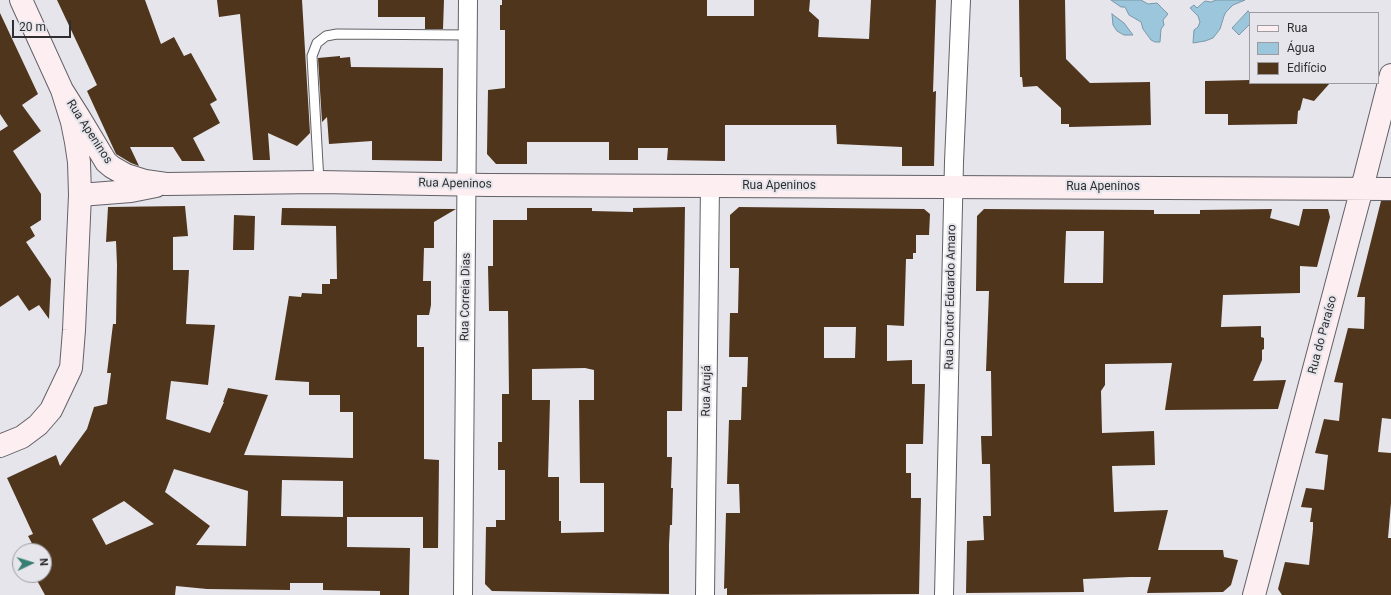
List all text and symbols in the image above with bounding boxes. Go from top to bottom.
scale bar [14,12,73,38]
legend [1249,12,1379,84]
text: 20 m [19,20,46,34]
text: Rua [1287,21,1308,35]
text: Água [1287,41,1315,55]
text: Edifício [1287,61,1327,75]
street label: Rua Apeninos [63,97,115,167]
street label: Rua Apeninos [418,176,492,192]
street label: Rua Apeninos [742,179,816,193]
street label: Rua Apeninos [1066,180,1140,194]
street label: Rua Doutor Eduardo Amaro [943,224,959,370]
street label: Rua Correia Dias [458,253,474,341]
street label: Rua do Paraíso [1306,294,1340,376]
street label: Rua Arujá [699,365,715,417]
north arrow [12,543,52,583]
text: N [37,558,50,567]

